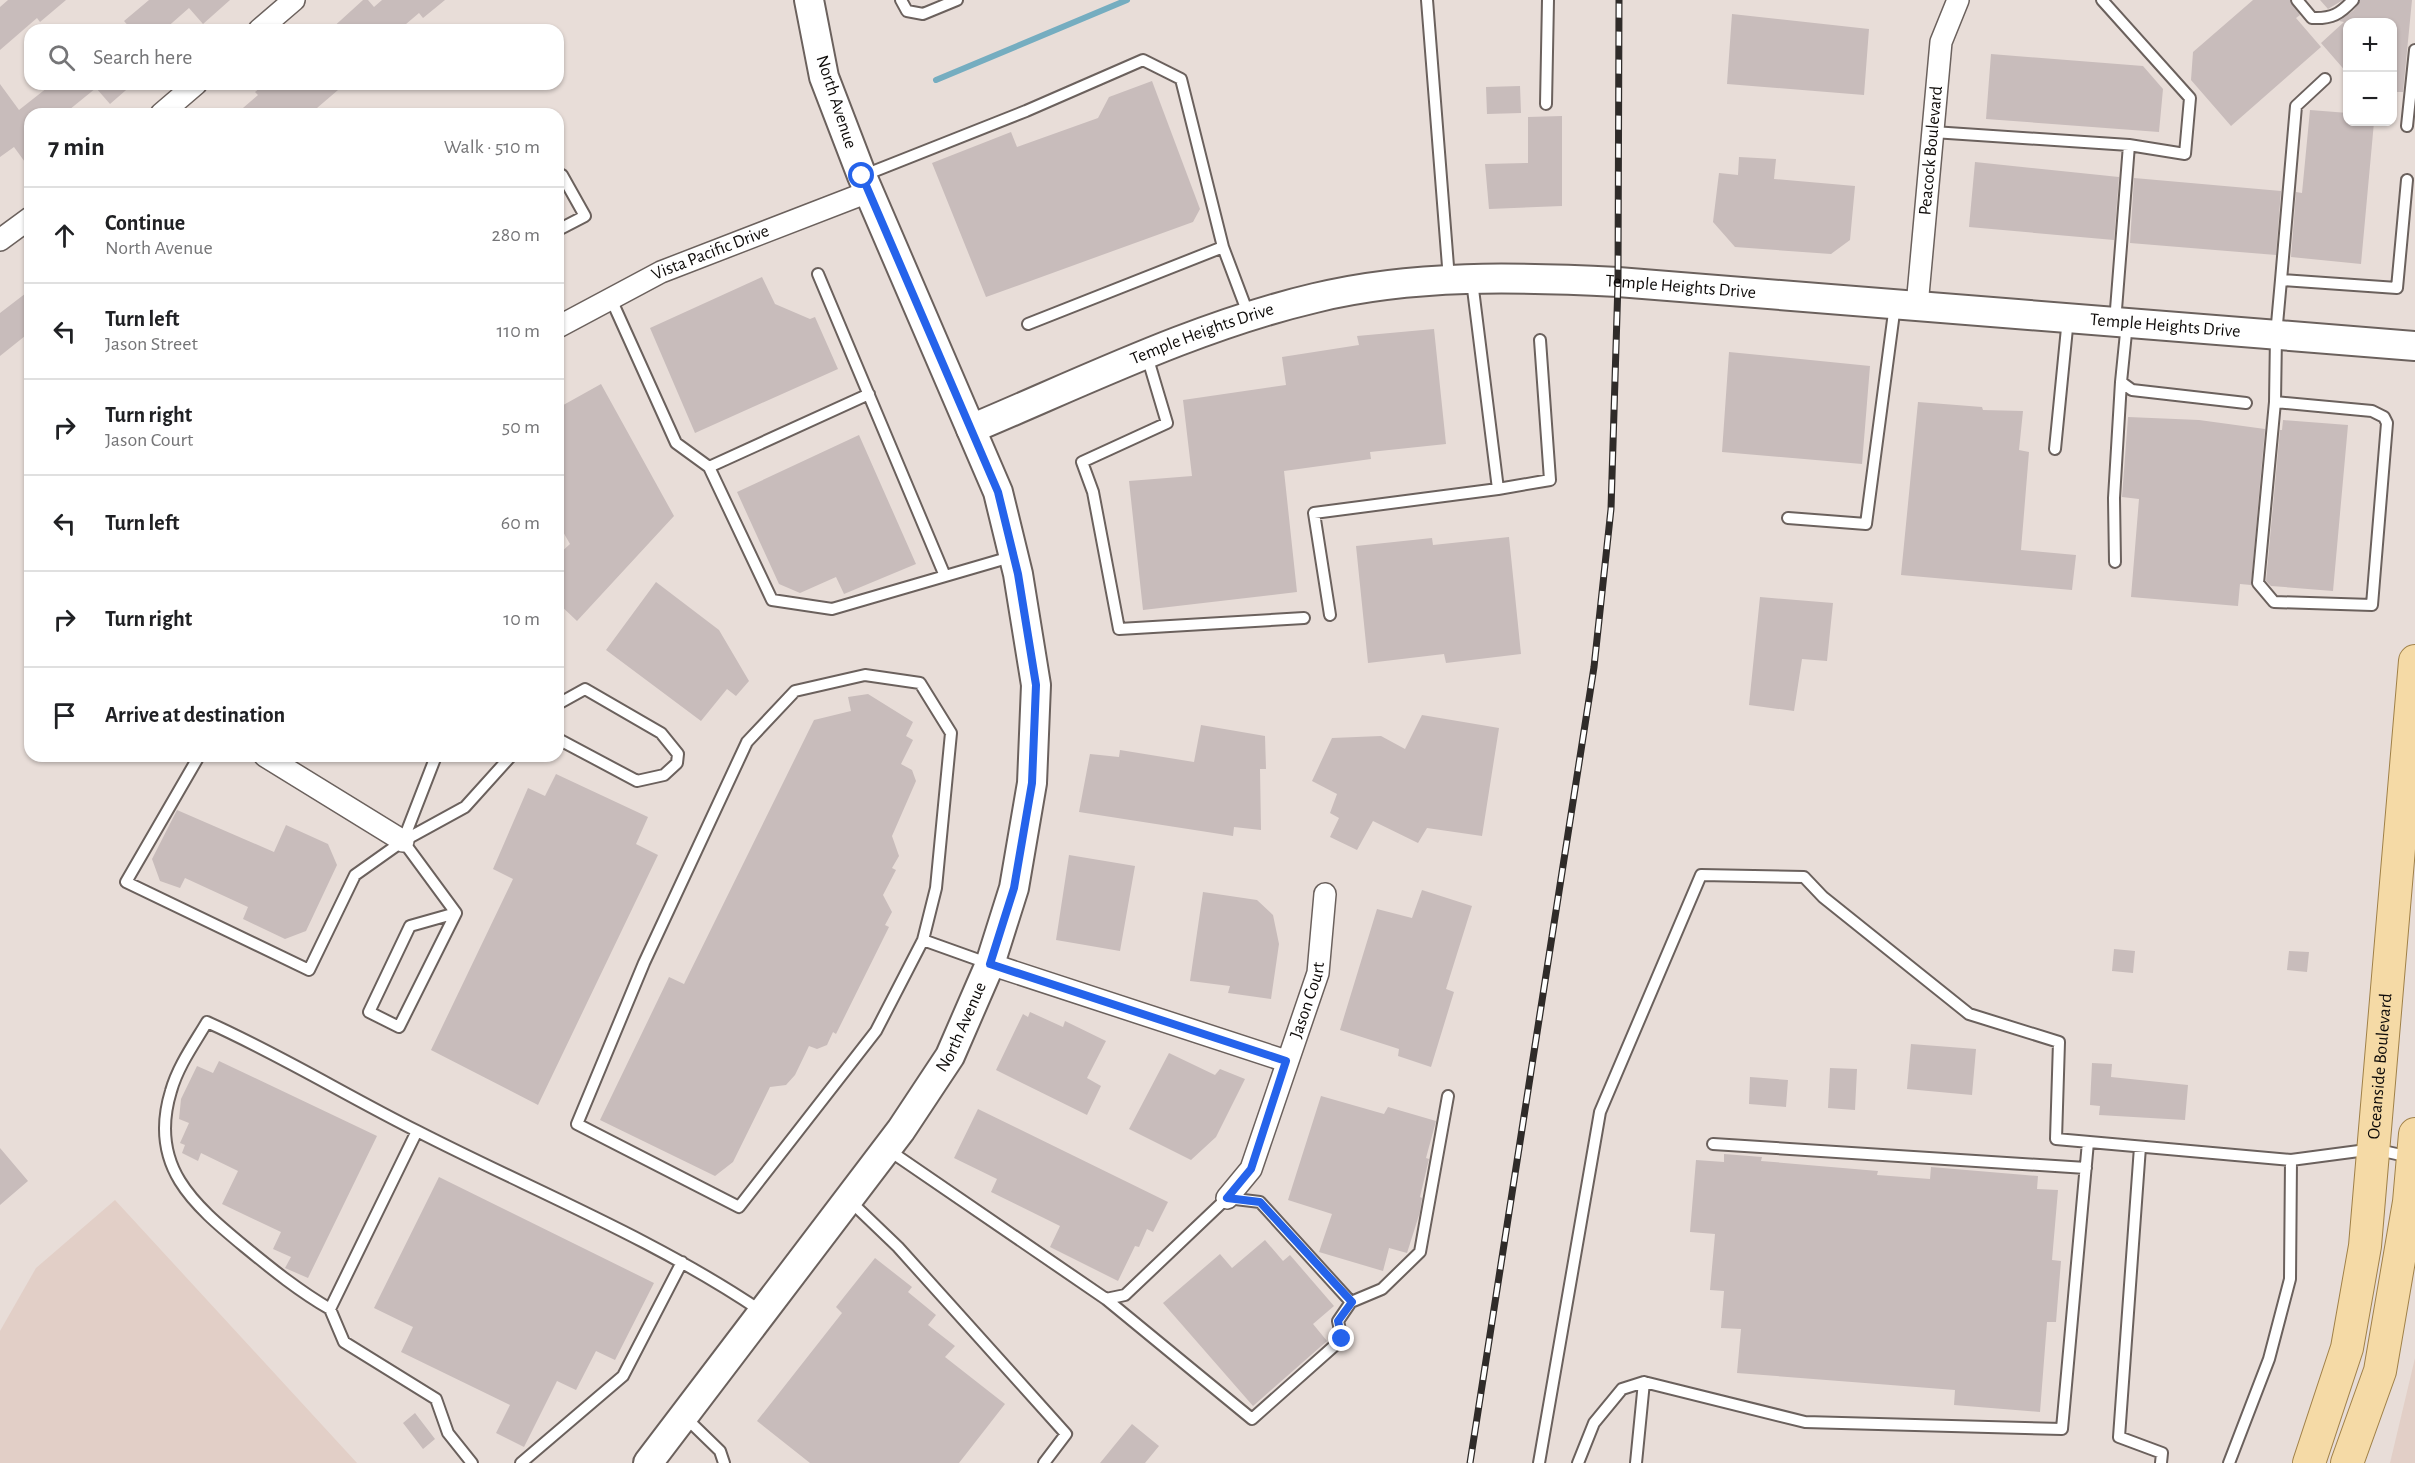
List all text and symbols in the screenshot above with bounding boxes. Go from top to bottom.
map controls [2343,18,2397,126]
button: + [2343,18,2397,72]
search box [24,24,564,90]
icon: search [45,41,78,74]
text: Search here [93,46,192,68]
street label: North Avenue [812,53,860,151]
button: − [2343,72,2397,126]
street label: Peacock Boulevard [1916,85,1946,216]
text: 7 min [48,134,105,160]
text: Walk · 510 m [444,137,540,157]
route start [848,162,874,188]
text: Continue [105,212,185,234]
icon: ahead [48,219,81,252]
street label: Vista Pacific Drive [649,222,772,284]
text: 280 m [492,225,540,245]
text: North Avenue [105,238,213,258]
street label: Temple Heights Drive [1605,272,1757,302]
street label: Temple Heights Drive [1128,300,1276,368]
text: Turn left [105,308,179,330]
street label: Temple Heights Drive [2089,311,2241,341]
icon: left [48,315,81,348]
text: 110 m [496,321,540,341]
text: Jason Street [105,334,198,354]
text: Turn right [105,404,192,426]
icon: right [48,411,81,444]
text: 50 m [502,417,540,437]
text: Jason Court [105,430,193,450]
icon: left [48,507,81,540]
text: Turn left [105,512,179,534]
text: 60 m [501,513,540,533]
icon: right [48,603,81,636]
text: Turn right [105,608,192,630]
text: 10 m [503,609,540,629]
icon: arrive [48,699,81,732]
text: Arrive at destination [105,704,285,726]
street label: Jason Court [1287,961,1328,1041]
street label: North Avenue [933,979,990,1076]
street label: Oceanside Boulevard [2365,993,2396,1140]
route end [1328,1325,1354,1351]

